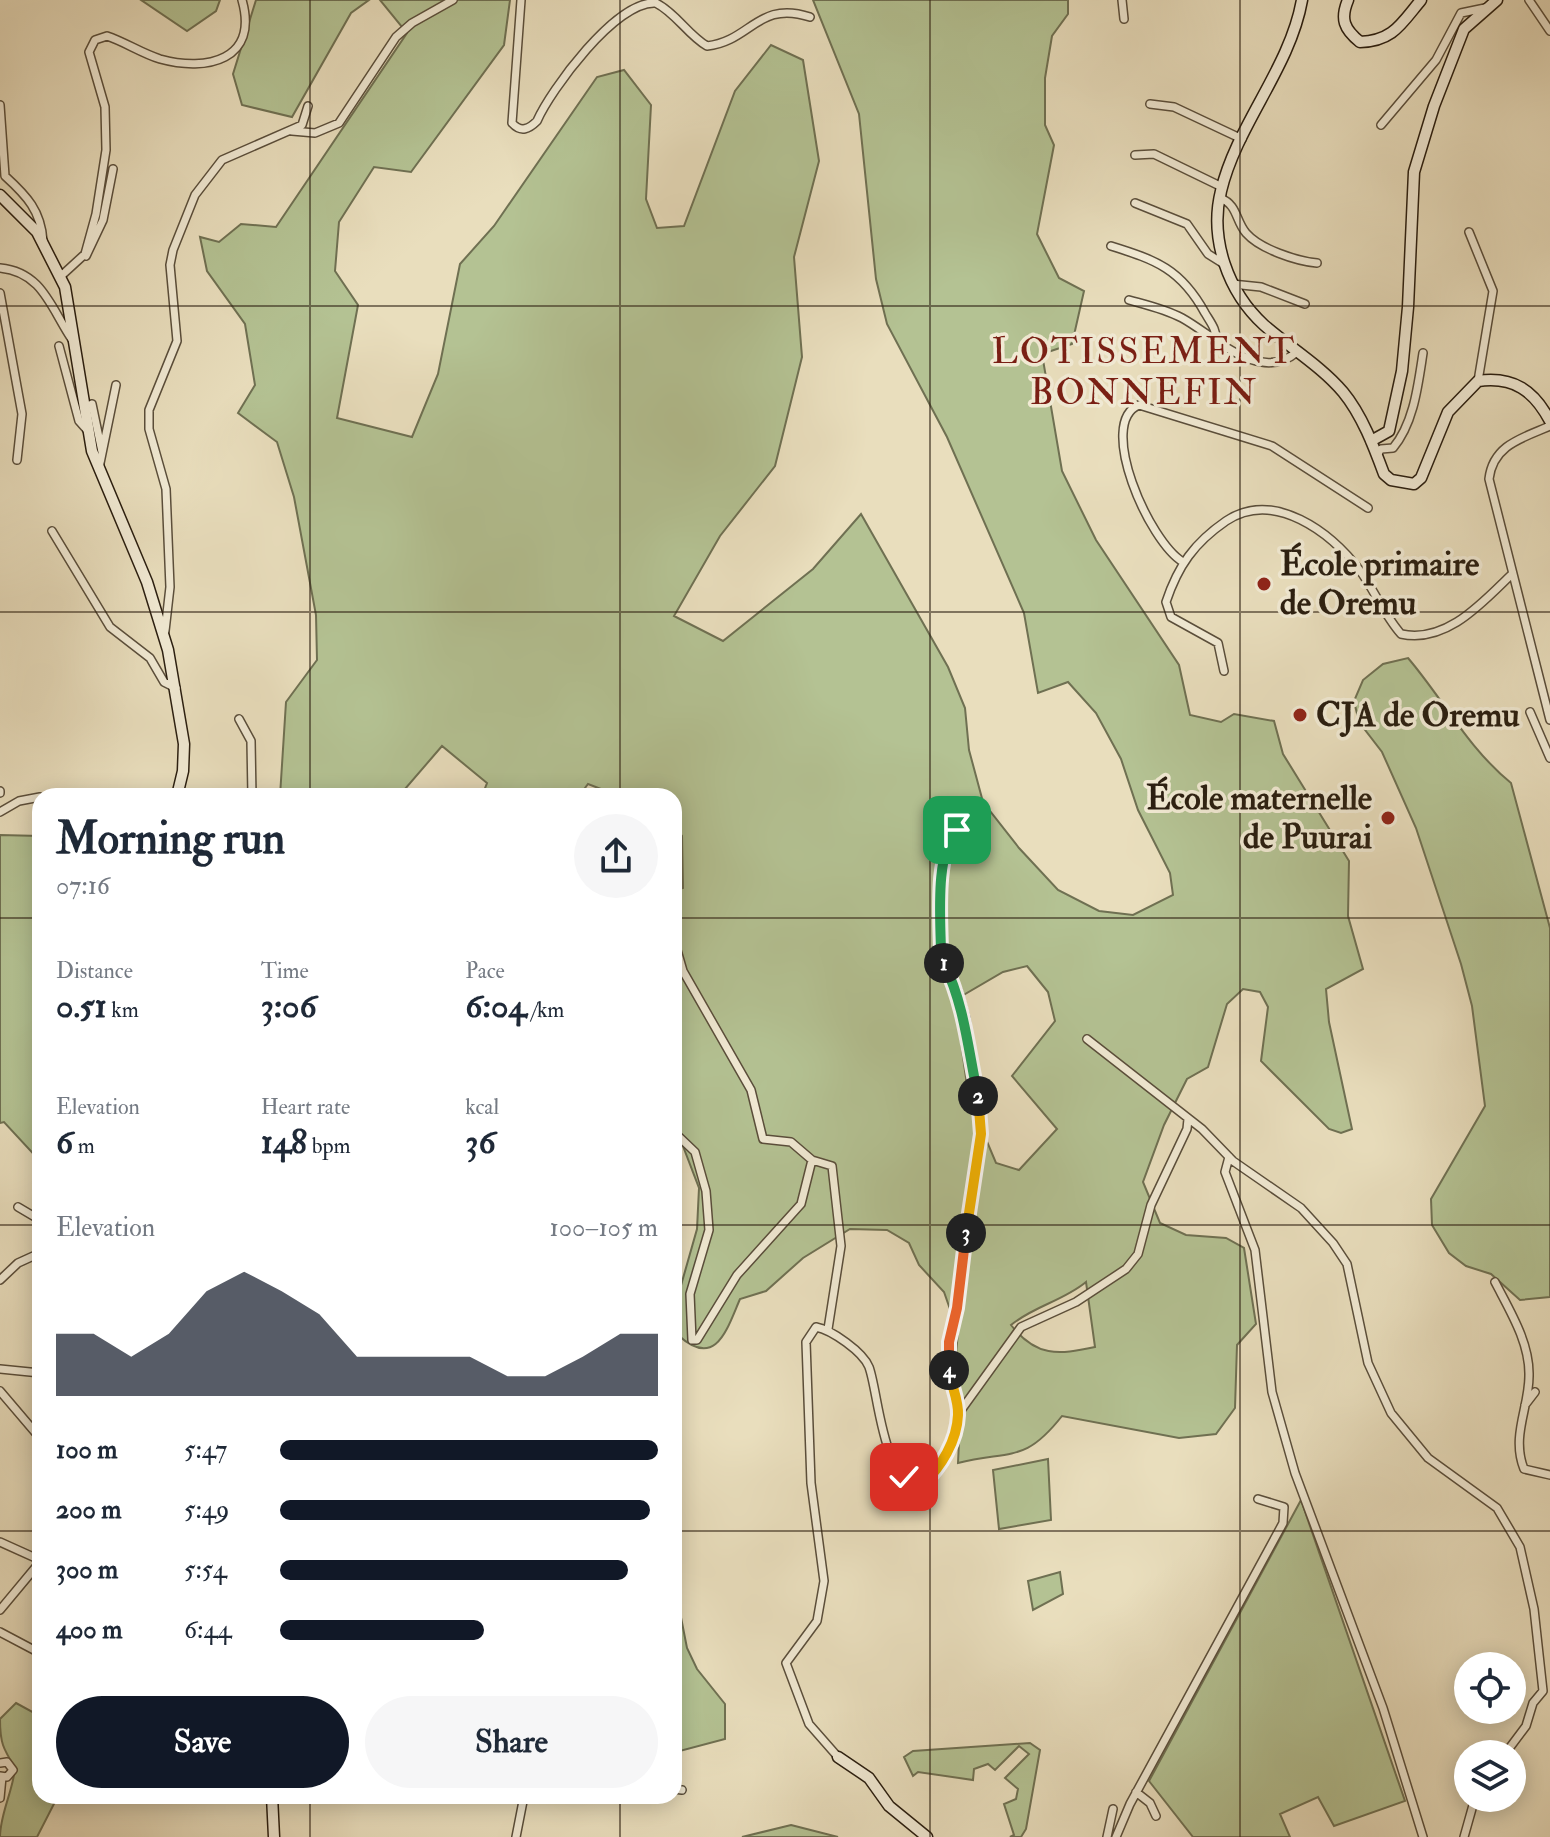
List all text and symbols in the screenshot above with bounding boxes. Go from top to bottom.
district label: LOTISSEMENT BONNEFIN [992,329,1296,415]
place label: École primaire de Oremu [1280,542,1480,625]
marker: École primaire de Oremu [1255,575,1273,593]
place label: CJA de Oremu [1316,694,1520,737]
marker: CJA de Oremu [1291,706,1309,724]
place label: École maternelle de Puurai [1146,776,1373,859]
pin [923,796,991,864]
icon: arrive [935,808,979,852]
marker: École maternelle de Puurai [1379,809,1397,827]
text: Morning run [56,812,285,867]
button: share [574,814,658,898]
text: 07:16 [56,870,110,902]
pin: 1 [924,943,964,983]
text: 1 [940,949,948,977]
text: Distance [56,957,133,985]
text: Time [261,957,309,985]
text: Pace [465,957,505,985]
text: 0.51 [56,985,107,1028]
text: 3:06 [261,985,317,1028]
text: 6:04 [465,985,527,1028]
text: km [107,996,139,1024]
text: /km [527,996,564,1024]
pin: 2 [958,1076,998,1116]
text: 2 [972,1082,984,1110]
text: Elevation [56,1093,140,1121]
text: Heart rate [261,1093,350,1121]
text: kcal [465,1093,499,1121]
text: 6 [56,1121,73,1164]
text: 148 [261,1121,307,1164]
text: 36 [465,1121,496,1164]
text: m [73,1132,95,1160]
text: bpm [307,1132,351,1160]
text: Elevation [56,1212,155,1244]
text: 100–105 m [550,1212,658,1244]
pin: 3 [946,1213,986,1253]
text: 3 [962,1219,970,1247]
pin: 4 [929,1350,969,1390]
text: 4 [943,1356,955,1384]
text: 100 m [56,1434,117,1466]
text: 5:47 [184,1434,227,1466]
pin [870,1443,938,1511]
icon: check [882,1455,926,1499]
text: 200 m [56,1494,121,1526]
text: 5:49 [184,1494,229,1526]
text: 300 m [56,1554,118,1586]
text: 5:54 [184,1554,227,1586]
text: 400 m [56,1614,122,1646]
text: 6:44 [184,1614,232,1646]
map controls [1454,1652,1526,1812]
button: locate [1454,1652,1526,1724]
button: Save [56,1696,349,1788]
button: Share [365,1696,658,1788]
button: layers [1454,1740,1526,1812]

